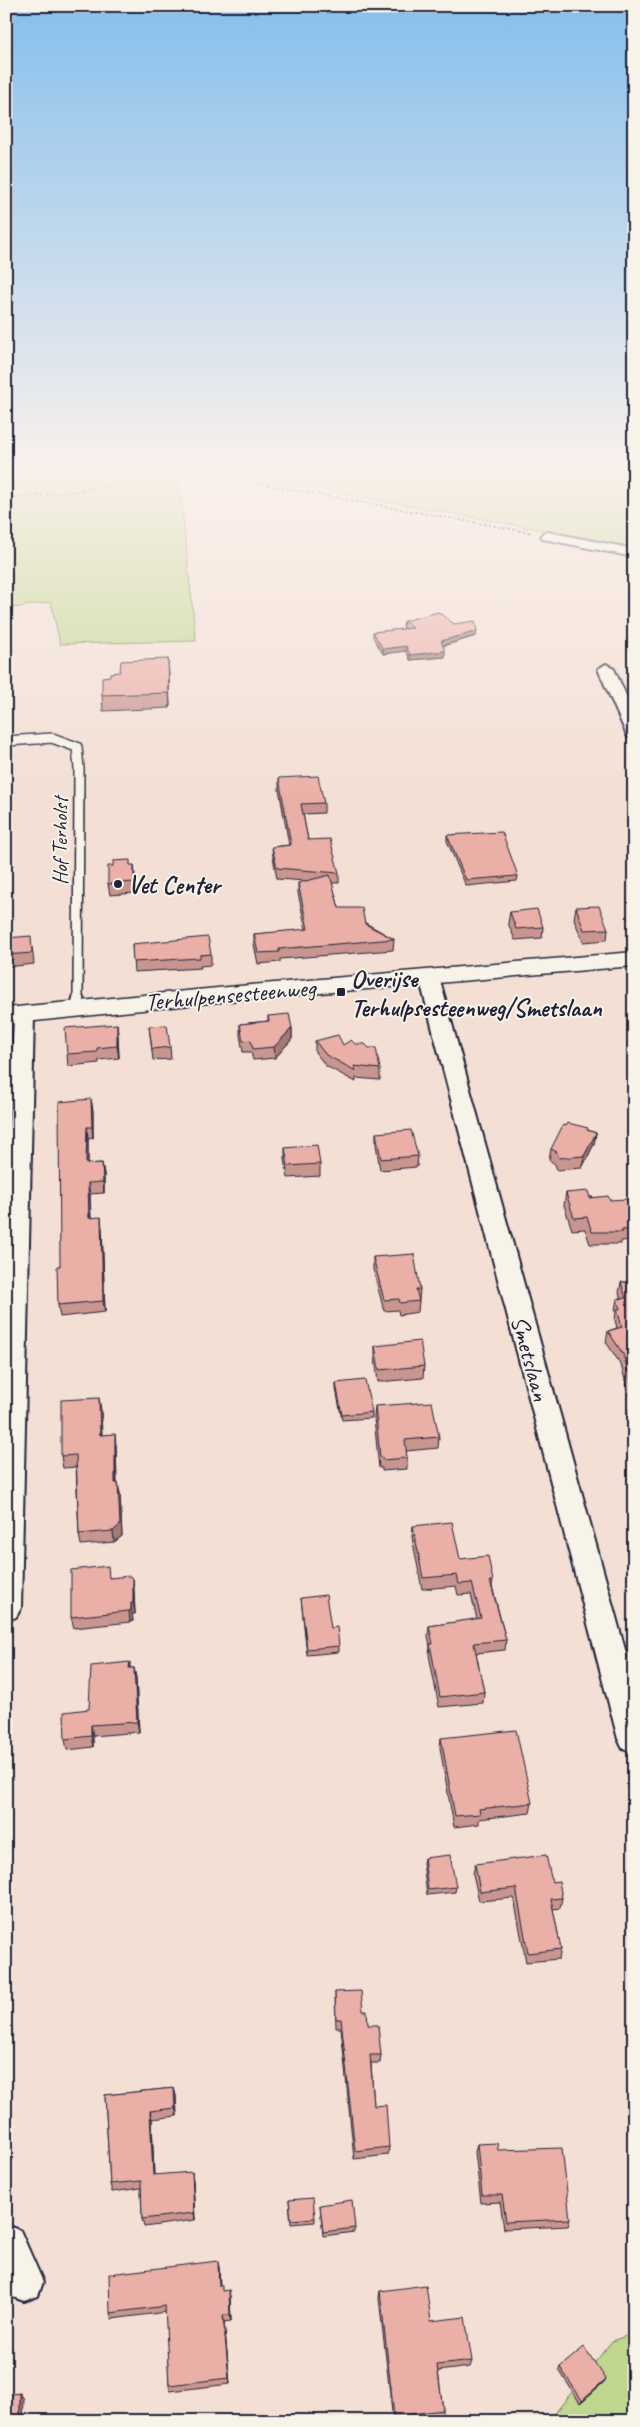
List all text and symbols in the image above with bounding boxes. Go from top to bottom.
street label: Hof Terholst [47,794,73,885]
place label: Vet Center [128,869,223,901]
marker: Vet Center [112,878,124,890]
place label: Overijse Terhulpsesteenweg/Smetslaan [351,963,602,1024]
street label: Terhulpensesteenweg [144,971,319,1018]
marker: Overijse Terhulpsesteenweg/Smetslaan [335,986,347,998]
street label: Smetslaan [503,1312,557,1405]

